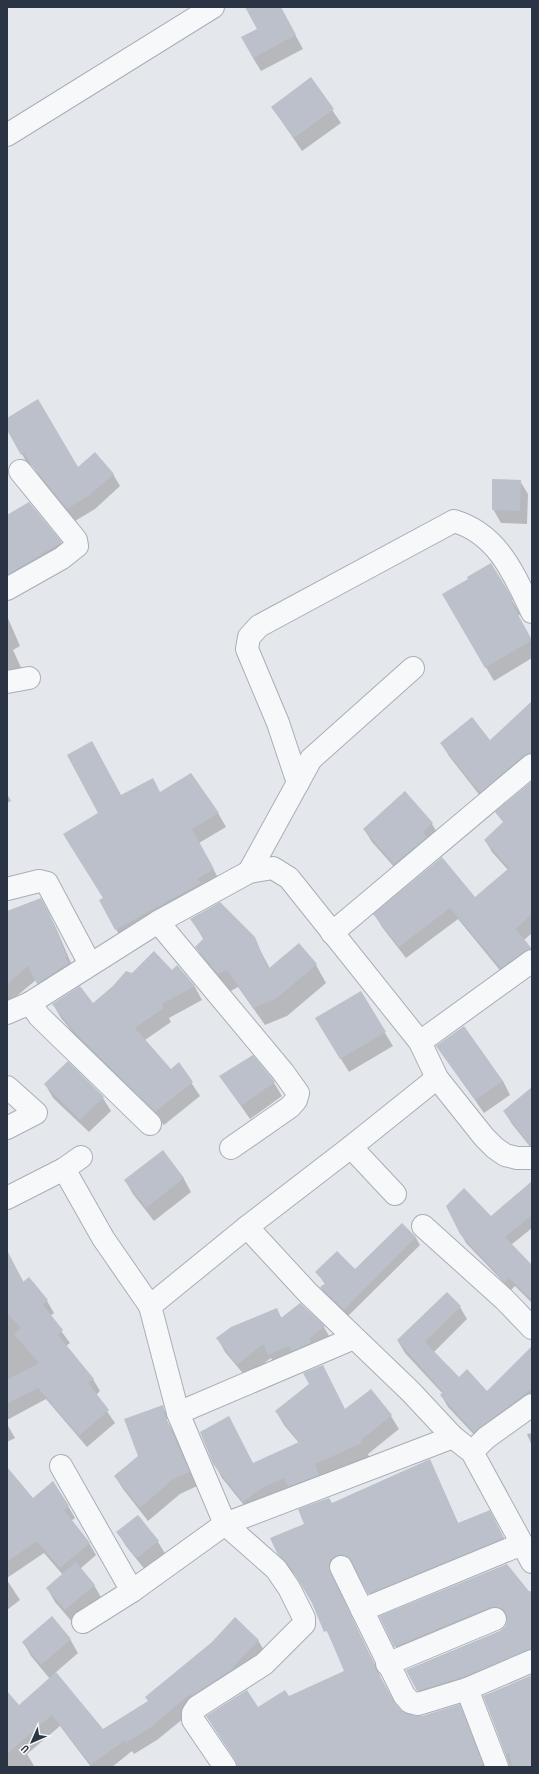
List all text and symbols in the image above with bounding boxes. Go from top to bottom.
north arrow [12,1722,52,1762]
text: U [18,1742,32,1756]

